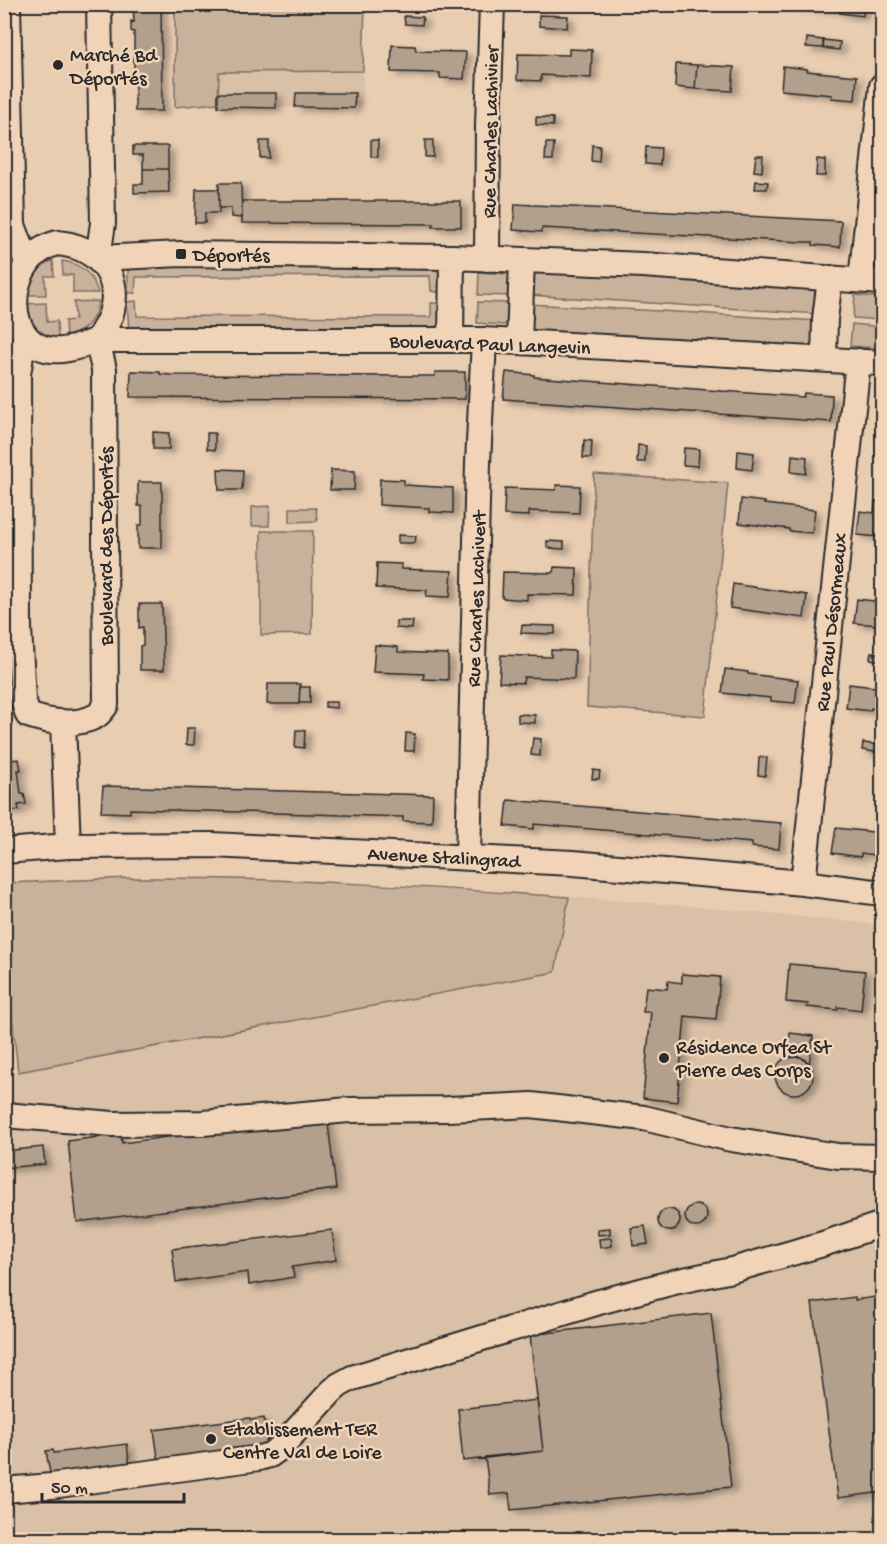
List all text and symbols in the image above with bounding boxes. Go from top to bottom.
street label: Rue Charles Lachivier [479,44,506,218]
place label: Marché Bd Déportés [68,46,159,92]
marker: Marché Bd Déportés [51,58,65,72]
place label: Déportés [191,246,270,269]
marker: Déportés [174,247,188,261]
street label: Boulevard Paul Langevin [388,331,591,362]
street label: Boulevard des Déportés [97,446,120,646]
street label: Rue Charles Lachivert [464,509,493,688]
street label: Rue Paul Désormeaux [813,532,854,713]
street label: Avenue Stalingrad [367,844,523,875]
place label: Résidence Orfea St Pierre des Corps [675,1038,833,1084]
marker: Résidence Orfea St Pierre des Corps [657,1051,671,1065]
place label: Etablissement TER Centre Val de Loire [223,1420,382,1466]
marker: Etablissement TER Centre Val de Loire [204,1432,218,1446]
scale bar [42,1466,184,1504]
text: 50 m [51,1479,88,1500]

